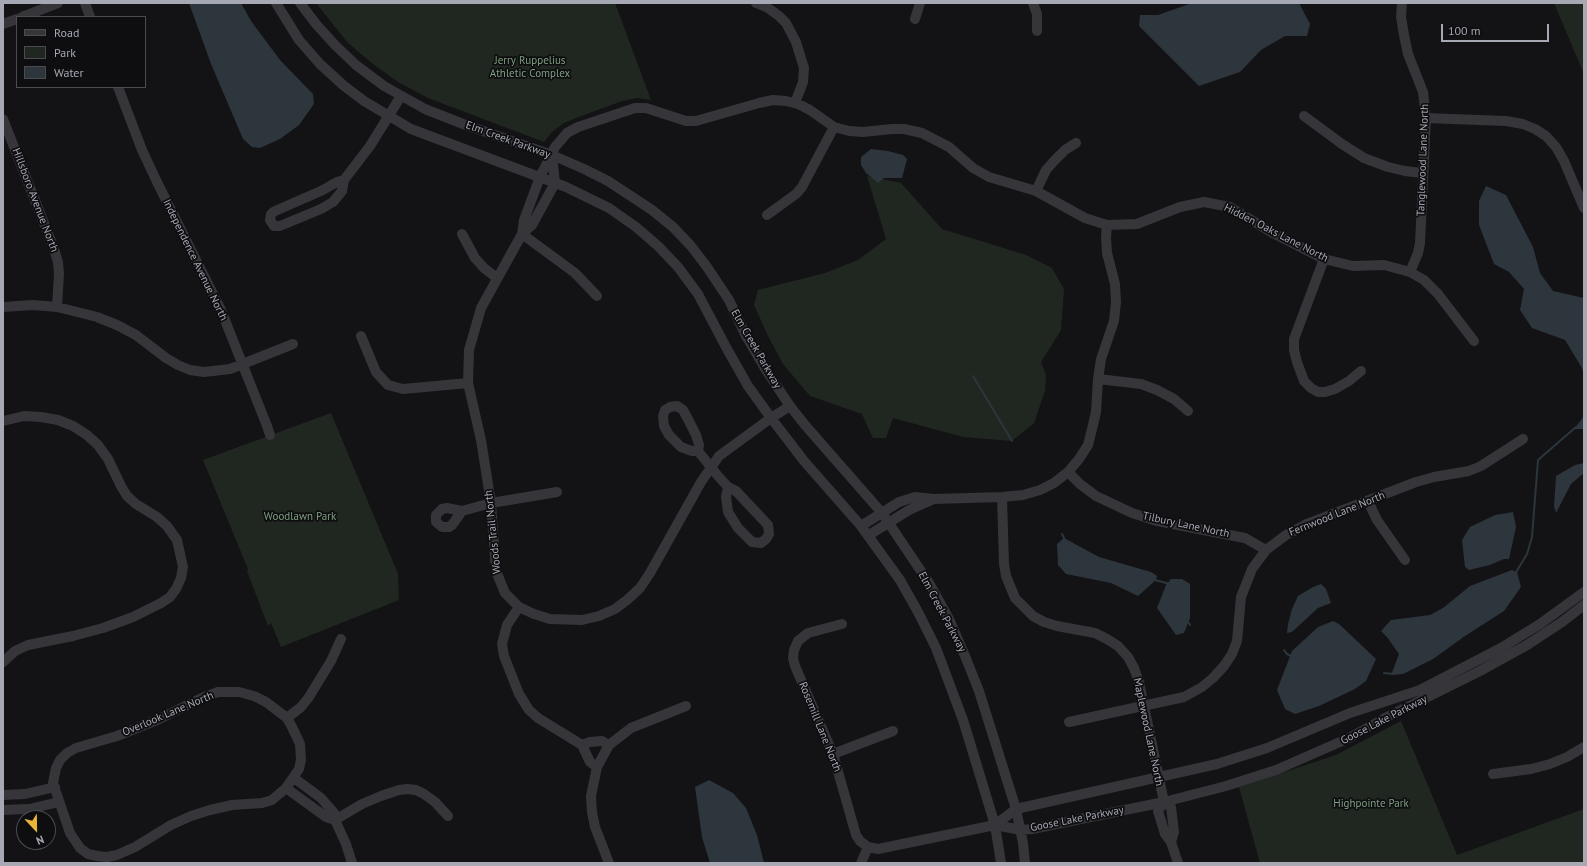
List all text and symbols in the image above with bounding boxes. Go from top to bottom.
legend [16,16,146,88]
scale bar [1443,16,1551,42]
text: 100 m [1448,23,1481,38]
text: Road [54,25,79,40]
text: Park [54,45,76,60]
park label: Jerry Ruppelius Athletic Complex [490,54,570,80]
text: Water [54,65,84,80]
street label: Tanglewood Lane North [1414,104,1432,216]
street label: Elm Creek Parkway [464,119,552,161]
street label: Hillsboro Avenue North [9,146,61,254]
street label: Independence Avenue North [160,197,230,323]
street label: Hidden Oaks Lane North [1222,201,1330,265]
street label: Elm Creek Parkway [728,307,784,391]
street label: Woods Trail North [482,489,504,575]
street label: Fernwood Lane North [1287,489,1387,539]
street label: Tilbury Lane North [1141,509,1231,541]
park label: Woodlawn Park [264,510,336,524]
street label: Elm Creek Parkway [915,570,969,654]
street label: Maplewood Lane North [1130,677,1166,787]
street label: Rosemill Lane North [796,680,844,774]
street label: Overlook Lane North [120,689,216,739]
street label: Goose Lake Parkway [1339,693,1429,747]
park label: Highpointe Park [1333,797,1409,811]
street label: Goose Lake Parkway [1029,803,1125,835]
north arrow [16,810,56,850]
text: N [34,832,46,848]

